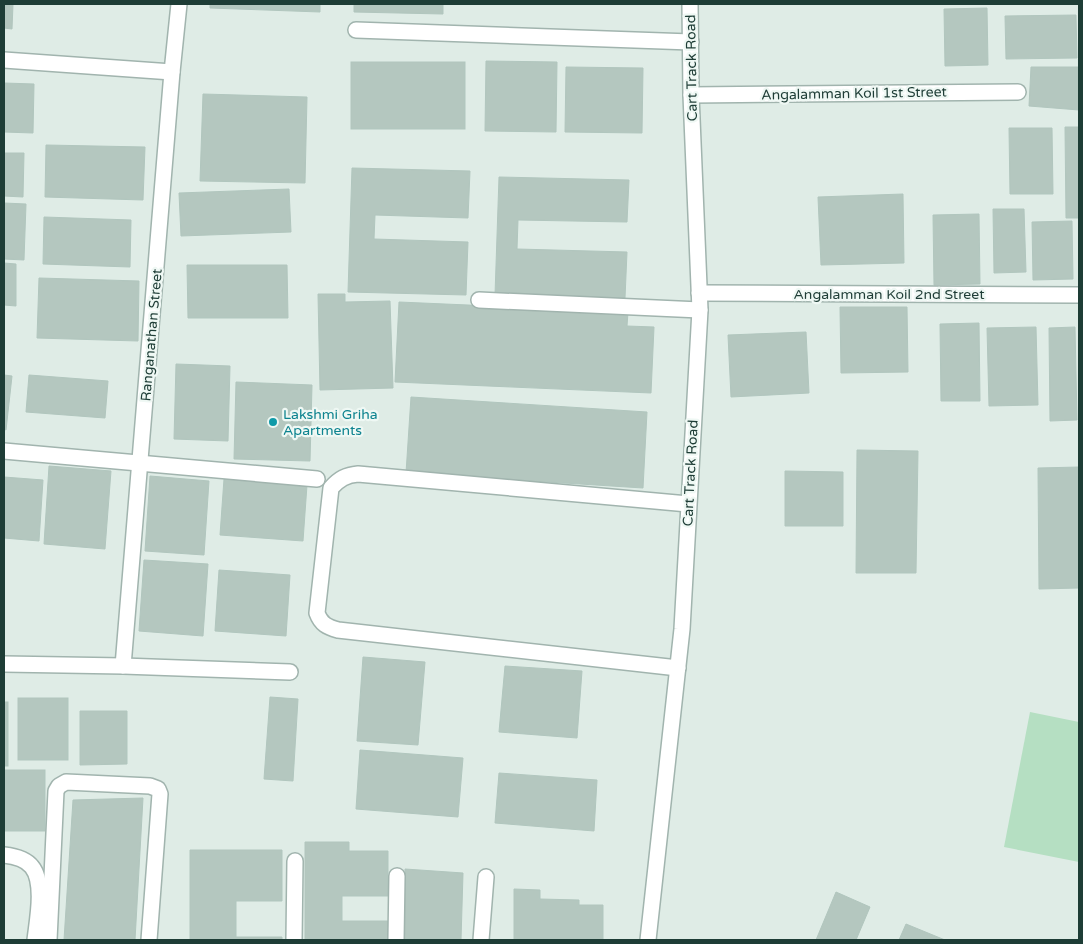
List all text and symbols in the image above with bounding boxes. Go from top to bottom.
street label: Cart Track Road [682,14,701,122]
street label: Angalamman Koil 1st Street [761,83,948,104]
street label: Ranganathan Street [137,267,166,402]
street label: Angalamman Koil 2nd Street [794,286,985,303]
place label: Lakshmi Griha Apartments [283,406,378,439]
marker: Lakshmi Griha Apartments [267,416,279,428]
street label: Cart Track Road [679,419,702,527]

